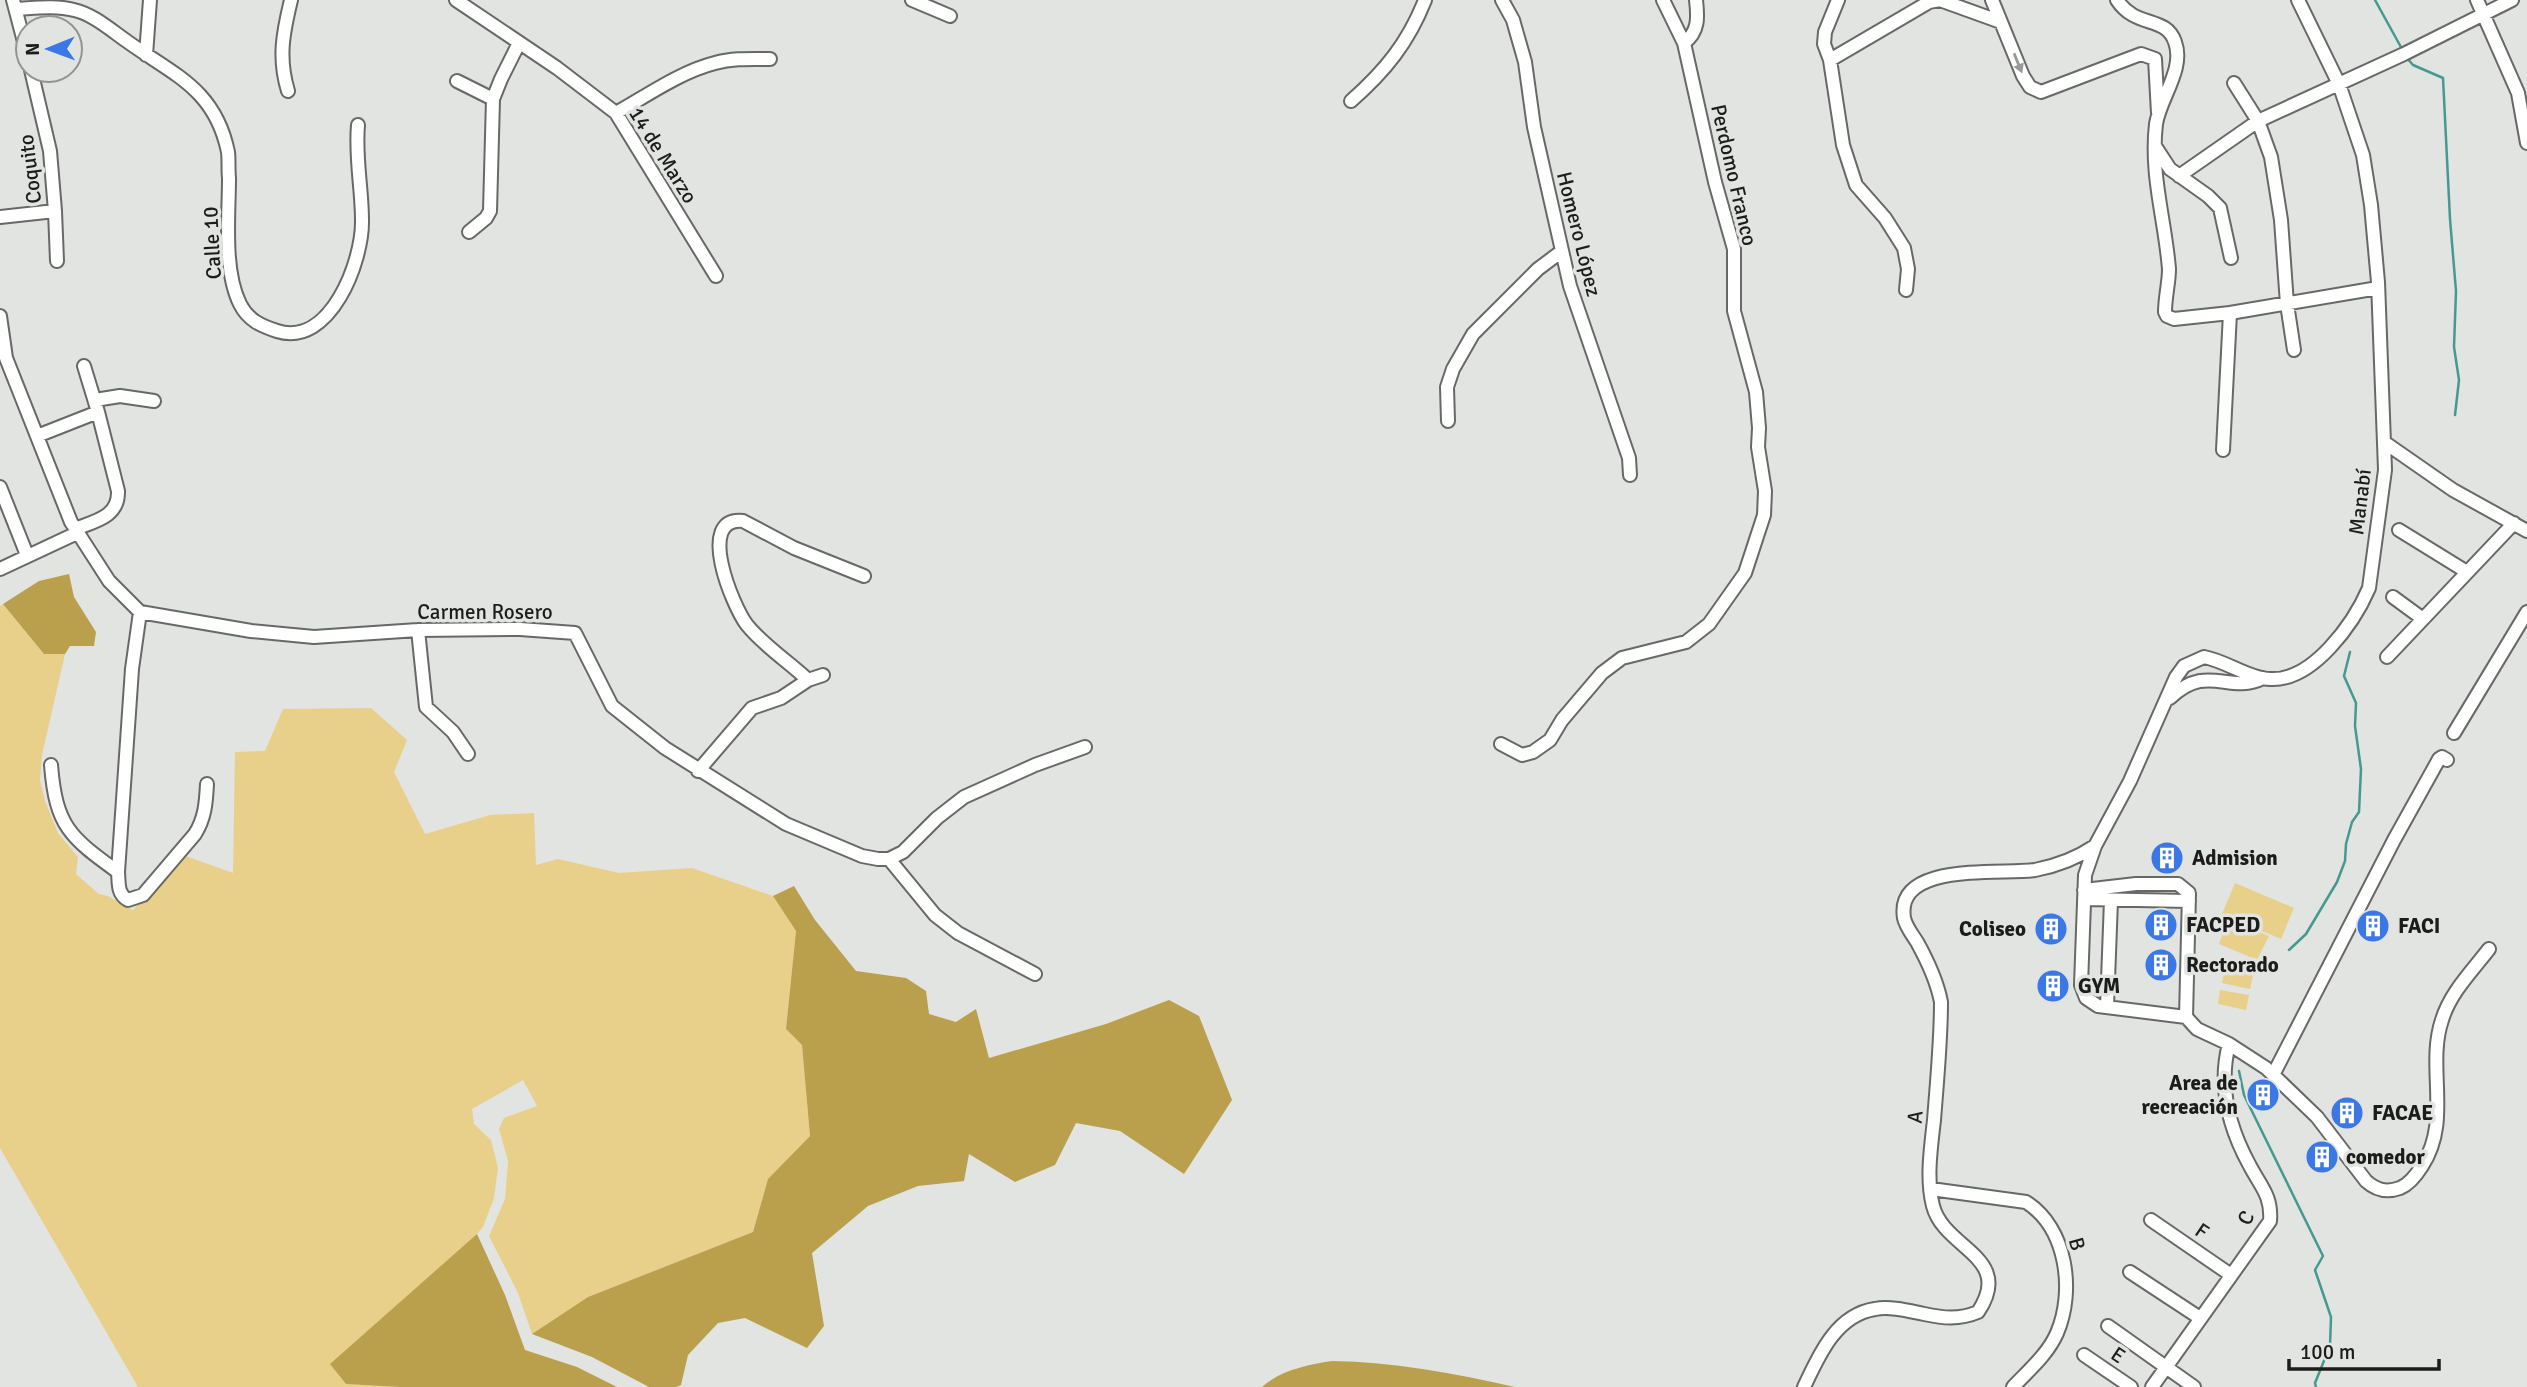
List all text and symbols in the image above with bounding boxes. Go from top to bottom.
north arrow [14,14,84,84]
text: N [21,42,45,56]
one-way arrow [2012,53,2023,74]
street label: 14 de Marzo [623,102,703,208]
street label: Perdomo Franco [1705,102,1763,248]
street label: Coquito [13,133,47,205]
street label: Homero López [1551,169,1607,299]
street label: Calle 10 [197,206,227,280]
street label: Manabí [2343,467,2377,537]
street label: Carmen Rosero [417,599,553,625]
building icon: Admision [2148,839,2186,877]
place label: Admision [2192,845,2278,871]
building icon: FACPED [2142,906,2180,944]
building icon: FACI [2354,907,2392,945]
building icon: Coliseo [2032,910,2070,948]
place label: FACPED [2186,912,2260,938]
place label: FACI [2398,913,2440,939]
place label: Coliseo [1959,916,2026,942]
building icon: Rectorado [2142,946,2180,984]
place label: Rectorado [2186,952,2279,978]
building icon: GYM [2034,967,2072,1005]
place label: GYM [2078,973,2120,999]
place label: Area de recreación [2142,1070,2238,1120]
building icon: Area de recreación [2244,1076,2282,1114]
building icon: FACAE [2328,1094,2366,1132]
place label: FACAE [2372,1100,2433,1126]
street label: A [1901,1109,1929,1125]
building icon: comedor [2303,1138,2341,1176]
place label: comedor [2346,1144,2425,1170]
street label: C [2232,1206,2260,1230]
street label: F [2190,1217,2214,1245]
street label: B [2063,1234,2091,1254]
scale bar [2289,1328,2440,1372]
text: 100 m [2300,1339,2355,1365]
street label: E [2106,1341,2130,1369]

